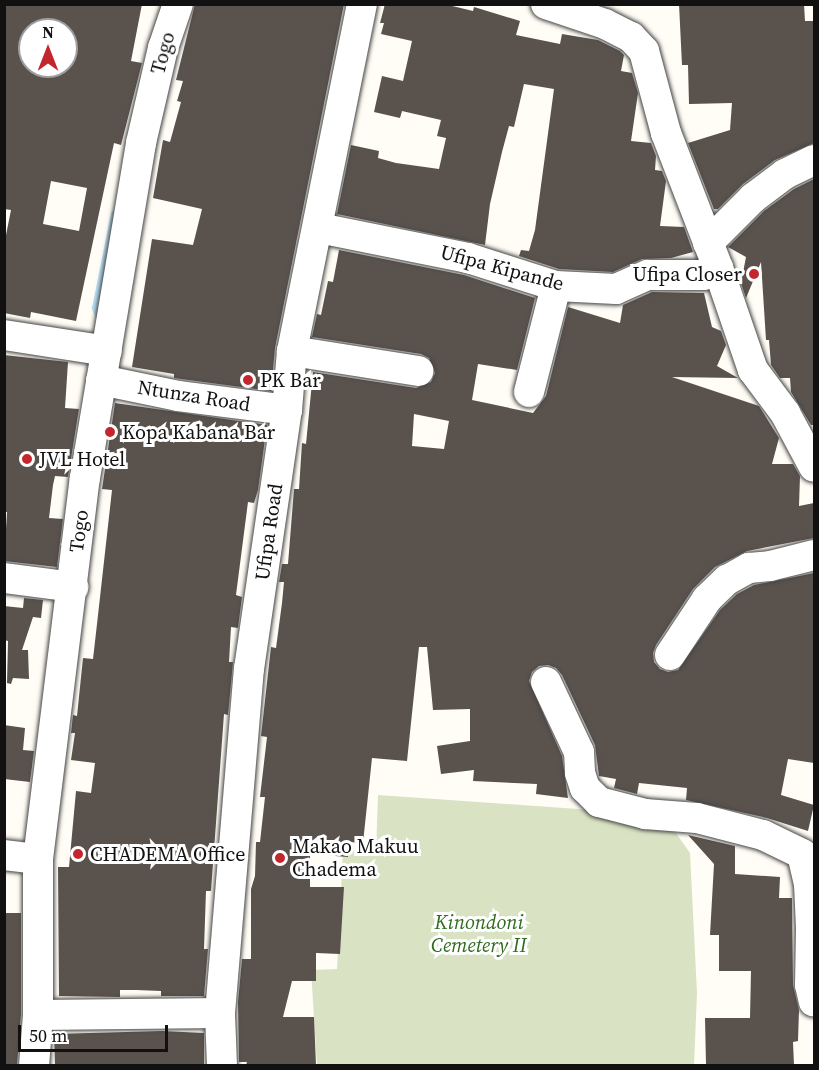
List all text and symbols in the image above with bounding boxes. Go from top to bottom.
north arrow [18,18,78,78]
text: N [42,21,54,43]
street label: Togo [146,29,180,77]
street label: Ufipa Kipande [438,240,566,296]
place label: Ufipa Closer [633,262,742,286]
marker: Ufipa Closer [747,267,761,281]
place label: PK Bar [260,368,321,392]
marker: PK Bar [241,373,255,387]
street label: Ntunza Road [136,375,252,417]
place label: Kopa Kabana Bar [122,420,275,444]
marker: Kopa Kabana Bar [103,425,117,439]
place label: JVL Hotel [39,447,125,471]
marker: JVL Hotel [20,452,34,466]
street label: Ufipa Road [250,482,288,582]
street label: Togo [64,508,94,554]
place label: Makao Makuu Chadema [292,834,419,881]
place label: CHADEMA Office [90,842,245,866]
marker: CHADEMA Office [71,847,85,861]
marker: Makao Makuu Chadema [273,851,287,865]
park label: Kinondoni Cemetery II [431,911,527,958]
scale bar [21,1013,171,1051]
text: 50 m [29,1023,67,1048]

